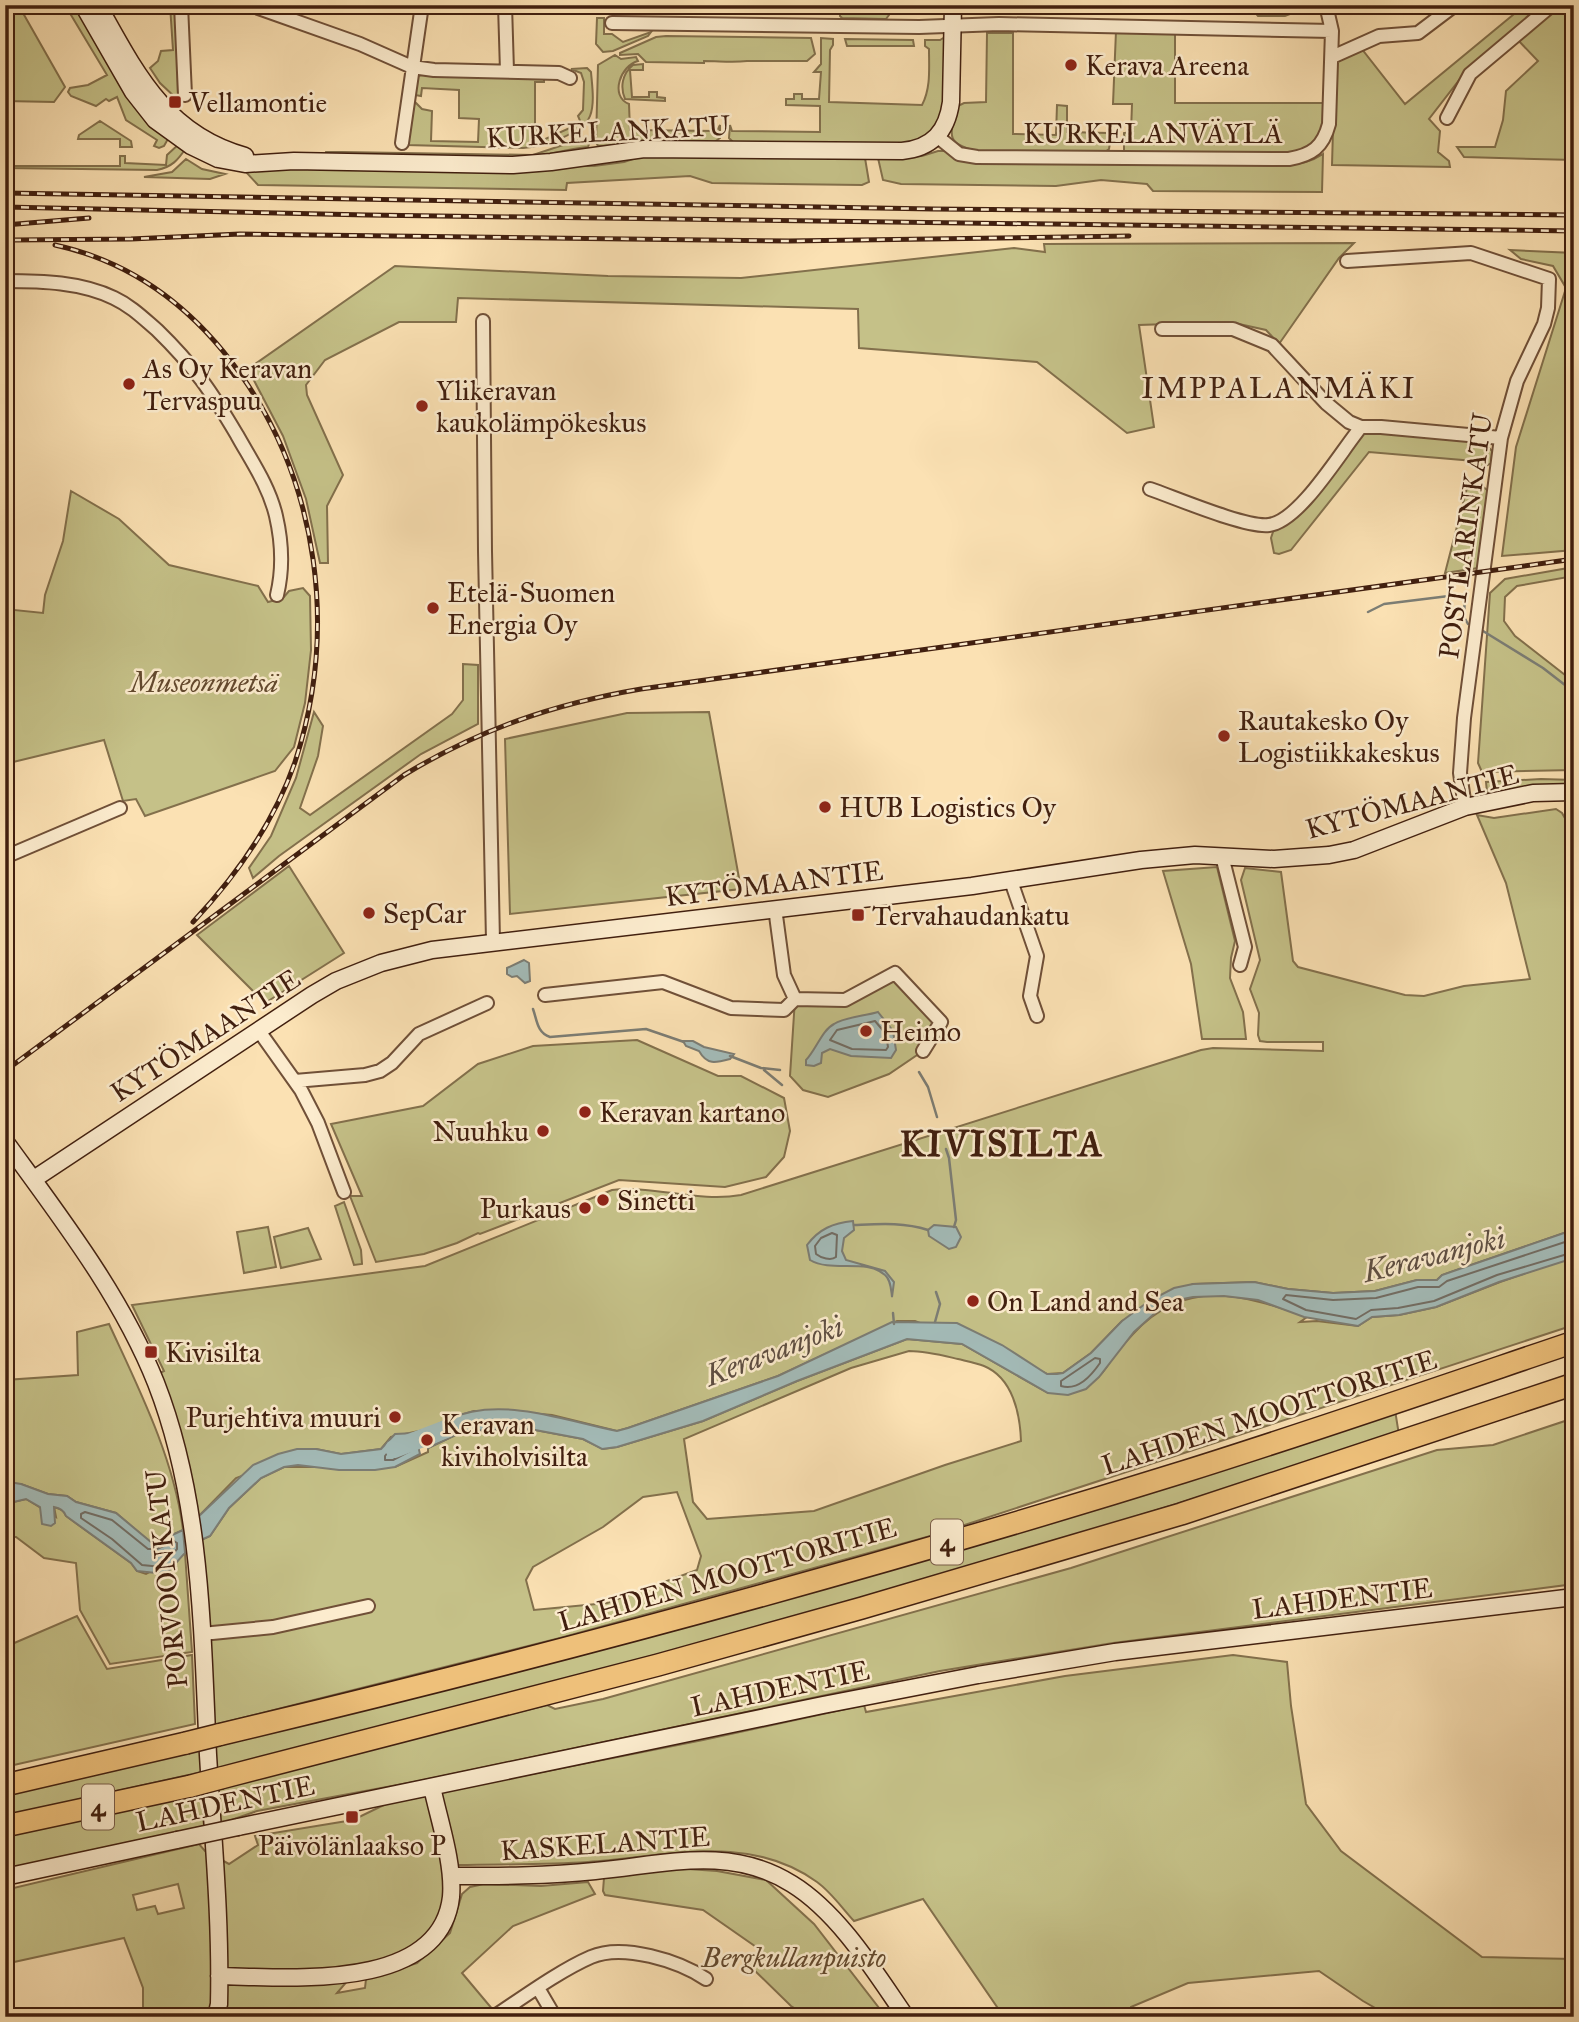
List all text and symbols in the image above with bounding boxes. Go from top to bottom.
place label: Kerava Areena [1085,48,1249,83]
marker: Kerava Areena [1063,57,1079,73]
place label: Vellamontie [188,85,327,120]
marker: Vellamontie [167,94,183,110]
street label: KURKELANKATU [485,108,732,155]
street label: KURKELANVÄYLÄ [1023,116,1283,151]
place label: As Oy Keravan Tervaspuu [142,351,312,418]
district label: IMPPALANMÄKI [1141,370,1417,406]
place label: Ylikeravan kaukolämpökeskus [436,373,646,440]
marker: As Oy Keravan Tervaspuu [121,376,137,392]
marker: Ylikeravan kaukolämpökeskus [414,398,430,414]
street label: POSTLARINKATU [1431,410,1500,661]
place label: Etelä-Suomen Energia Oy [447,575,615,642]
marker: Etelä-Suomen Energia Oy [425,600,441,616]
park label: Museonmetsä [127,665,280,700]
place label: Rautakesko Oy Logistiikkakeskus [1238,703,1440,770]
marker: Rautakesko Oy Logistiikkakeskus [1216,728,1232,744]
street label: KYTÖMAANTIE [1302,756,1523,847]
place label: HUB Logistics Oy [839,790,1057,825]
marker: HUB Logistics Oy [817,799,833,815]
street label: KYTÖMAANTIE [663,853,885,914]
place label: SepCar [383,896,467,931]
place label: Tervahaudankatu [872,898,1070,933]
marker: SepCar [361,905,377,921]
marker: Tervahaudankatu [850,907,866,923]
street label: KYTÖMAANTIE [104,961,307,1110]
place label: Heimo [880,1014,961,1049]
marker: Heimo [858,1023,874,1039]
place label: Keravan kartano [599,1095,785,1130]
marker: Keravan kartano [577,1104,593,1120]
place label: Nuuhku [432,1114,529,1149]
marker: Nuuhku [535,1123,551,1139]
district label: KIVISILTA [900,1123,1104,1166]
place label: Sinetti [617,1183,695,1218]
place label: Purkaus [480,1191,571,1226]
marker: Sinetti [595,1192,611,1208]
marker: Purkaus [577,1200,593,1216]
water label: Keravanjoki [1357,1220,1509,1291]
place label: On Land and Sea [987,1284,1184,1319]
marker: On Land and Sea [965,1293,981,1309]
water label: Keravanjoki [698,1308,849,1395]
place label: Kivisilta [165,1335,261,1370]
street label: LAHDEN MOOTTORITIE [1097,1342,1441,1483]
marker: Kivisilta [143,1344,159,1360]
place label: Purjehtiva muuri [186,1400,381,1435]
place label: Keravan kiviholvisilta [441,1407,588,1474]
marker: Purjehtiva muuri [387,1409,403,1425]
marker: Keravan kiviholvisilta [419,1432,435,1448]
street label: PORVOONKATU [138,1467,195,1690]
street label: LAHDEN MOOTTORITIE [554,1509,900,1640]
road number: 4 [931,1520,963,1564]
street label: LAHDENTIE [1250,1570,1434,1627]
street label: LAHDENTIE [688,1653,872,1724]
street label: LAHDENTIE [133,1768,317,1839]
road number: 4 [82,1784,114,1830]
marker: Päivölänlaakso P [344,1809,360,1825]
street label: KASKELANTIE [499,1819,711,1868]
place label: Päivölänlaakso P [258,1828,446,1863]
park label: Bergkullanpuisto [700,1940,887,1975]

